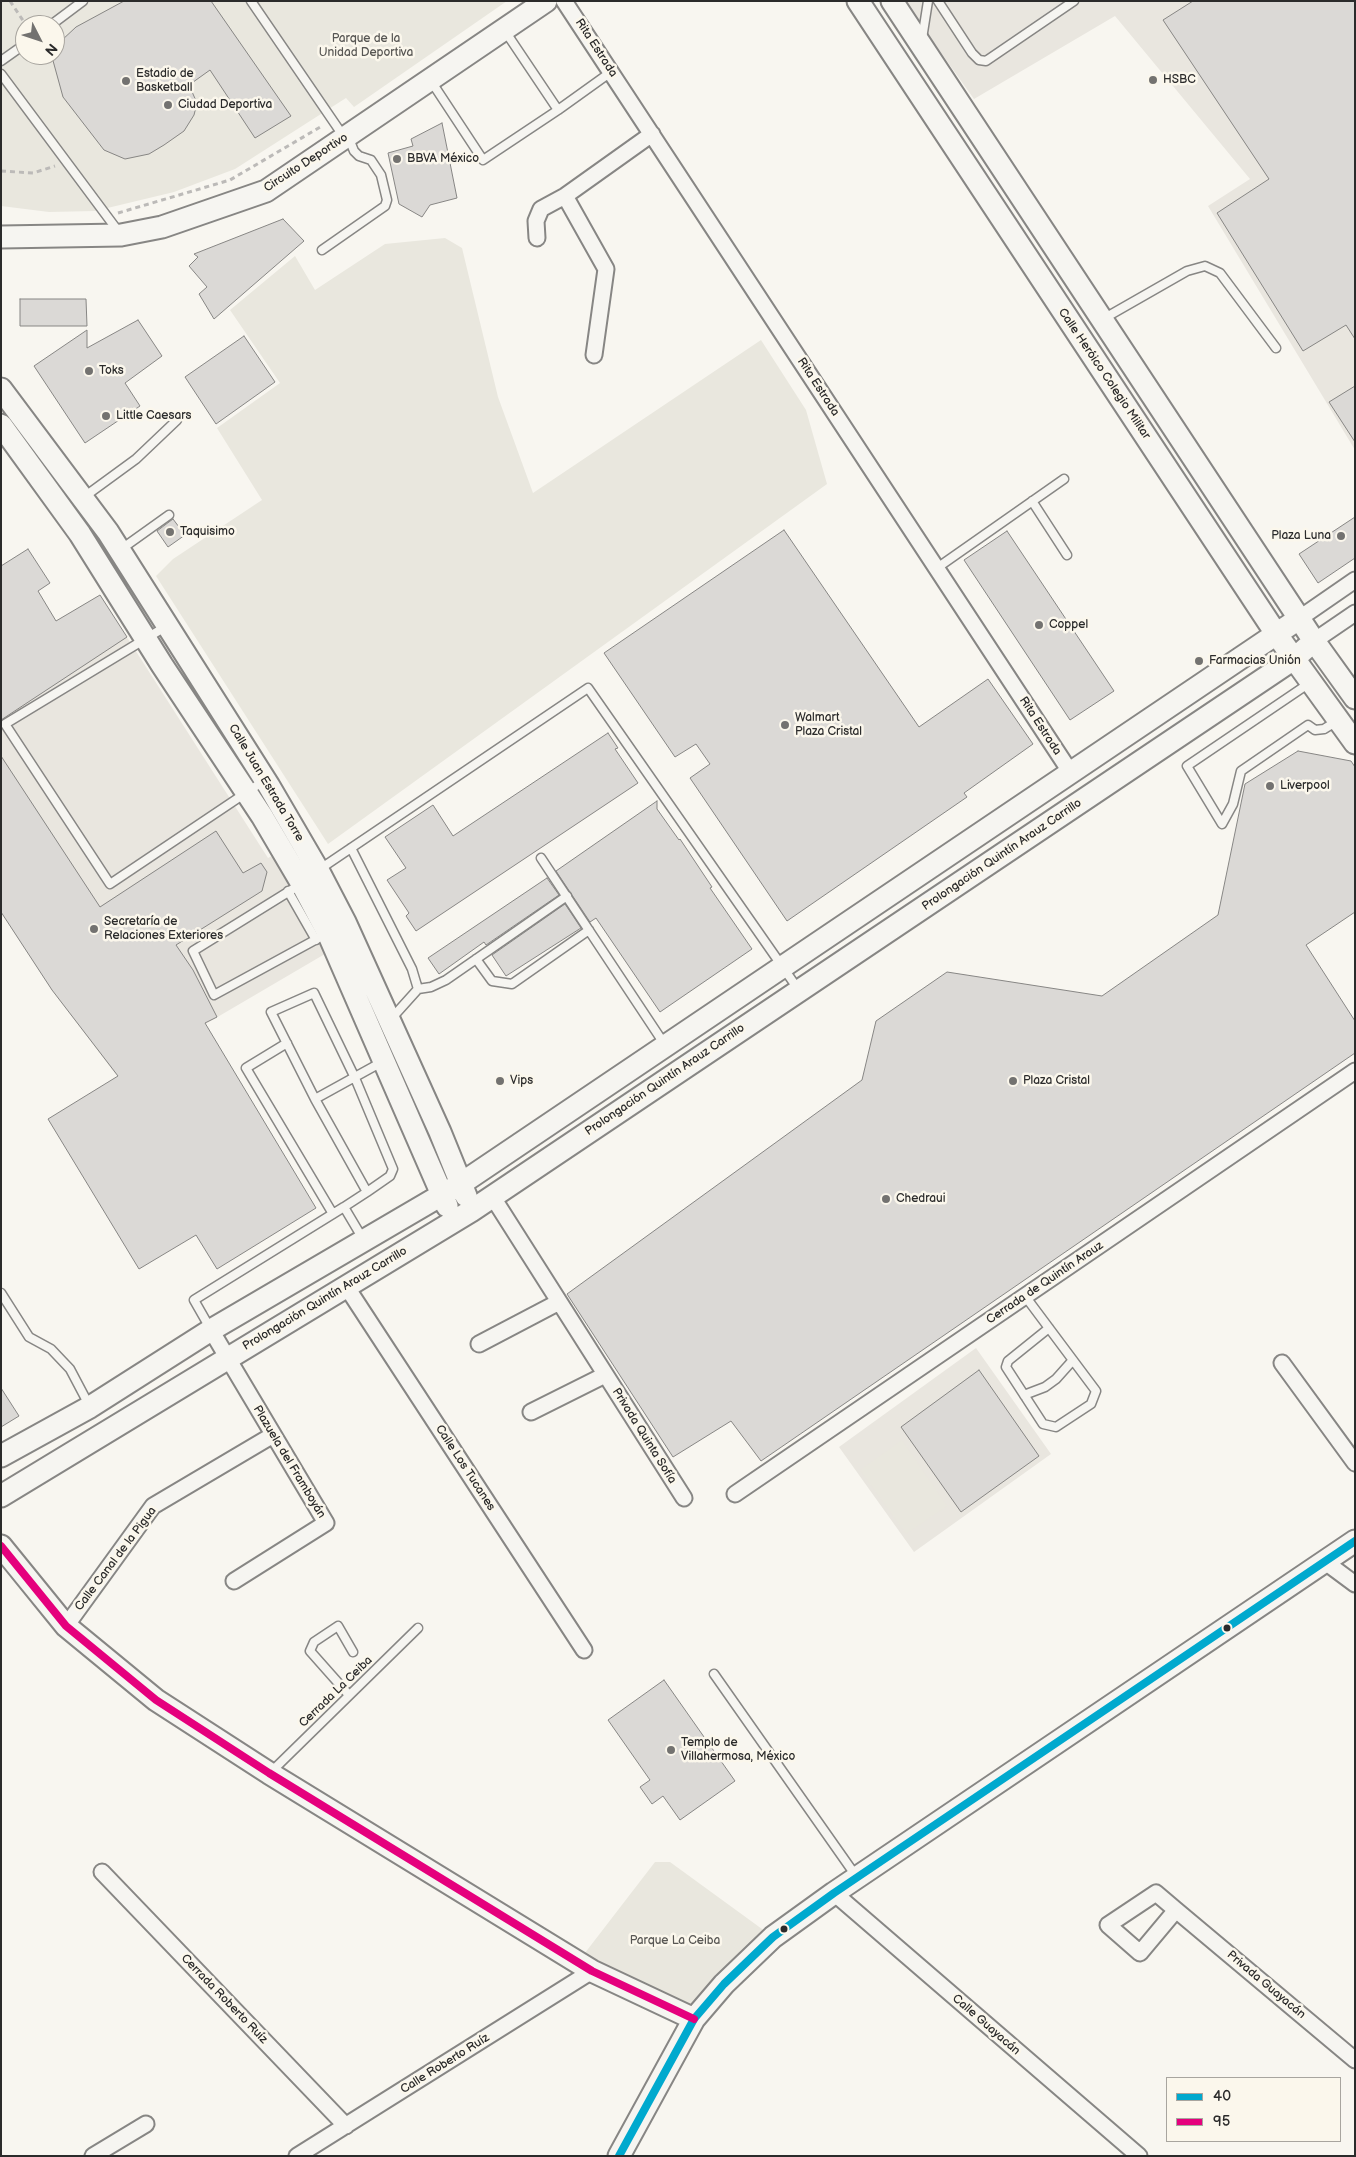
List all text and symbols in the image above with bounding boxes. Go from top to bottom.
north arrow [15,15,65,65]
street label: Rita Estrada [572,16,620,80]
park label: Parque de la Unidad Deportiva [319,32,413,60]
text: N [41,40,61,59]
place label: Estadio de Basketball [136,67,194,95]
place label: HSBC [1163,73,1196,87]
marker: HSBC [1147,74,1159,86]
marker: Estadio de Basketball [120,75,132,87]
place label: Ciudad Deportiva [178,98,272,112]
marker: Ciudad Deportiva [162,99,174,111]
street label: Circuito Deportivo [261,131,351,195]
place label: BBVA México [407,152,479,166]
marker: BBVA México [391,153,403,165]
street label: Calle Heróico Colegio Militar [1055,306,1153,442]
street label: Rita Estrada [794,355,842,419]
place label: Toks [99,364,124,378]
marker: Toks [83,365,95,377]
place label: Little Caesars [116,409,191,423]
marker: Little Caesars [100,410,112,422]
place label: Taquisimo [180,525,235,539]
marker: Taquisimo [164,526,176,538]
place label: Plaza Luna [1271,529,1331,543]
marker: Plaza Luna [1335,530,1347,542]
place label: Coppel [1049,618,1088,632]
marker: Coppel [1033,619,1045,631]
place label: Farmacias Unión [1209,654,1301,668]
marker: Farmacias Unión [1193,655,1205,667]
street label: Rita Estrada [1016,694,1064,758]
place label: Walmart Plaza Cristal [795,711,862,739]
marker: Walmart Plaza Cristal [779,719,791,731]
street label: Calle Juan Estrada Torre [225,722,307,844]
place label: Liverpool [1280,779,1330,793]
marker: Liverpool [1264,780,1276,792]
street label: Prolongación Quintín Arauz Carrillo [920,796,1084,914]
place label: Secretaría de Relaciones Exteriores [104,915,223,943]
marker: Secretaría de Relaciones Exteriores [88,923,100,935]
street label: Prolongación Quintín Arauz Carrillo [583,1021,747,1139]
place label: Vips [510,1074,533,1088]
place label: Plaza Cristal [1023,1074,1090,1088]
marker: Vips [494,1075,506,1087]
marker: Plaza Cristal [1007,1075,1019,1087]
place label: Chedraui [896,1192,946,1206]
marker: Chedraui [880,1193,892,1205]
street label: Cerrada de Quintín Arauz [984,1239,1106,1327]
street label: Prolongación Quintín Arauz Carrillo [240,1244,410,1354]
street label: Privada Quinta Sofía [609,1386,679,1486]
street label: Plazuela del Framboyán [250,1403,328,1521]
street label: Calle Los Tucanes [432,1422,498,1514]
street label: Calle Canal de la Pigua [72,1504,160,1614]
unlabelled marker [1222,1623,1232,1633]
street label: Cerrada La Ceiba [296,1653,376,1731]
place label: Templo de Villahermosa, México [681,1736,795,1764]
marker: Templo de Villahermosa, México [665,1744,677,1756]
unlabelled marker [779,1924,789,1934]
park label: Parque La Ceiba [630,1934,720,1948]
street label: Privada Guayacán [1224,1948,1308,2022]
street label: Cerrada Roberto Ruíz [178,1951,270,2047]
street label: Calle Guayacán [949,1992,1023,2058]
street label: Calle Roberto Ruíz [398,2031,492,2097]
legend [1166,2077,1341,2142]
text: 40 [1213,2087,1231,2106]
text: 95 [1213,2112,1230,2131]

